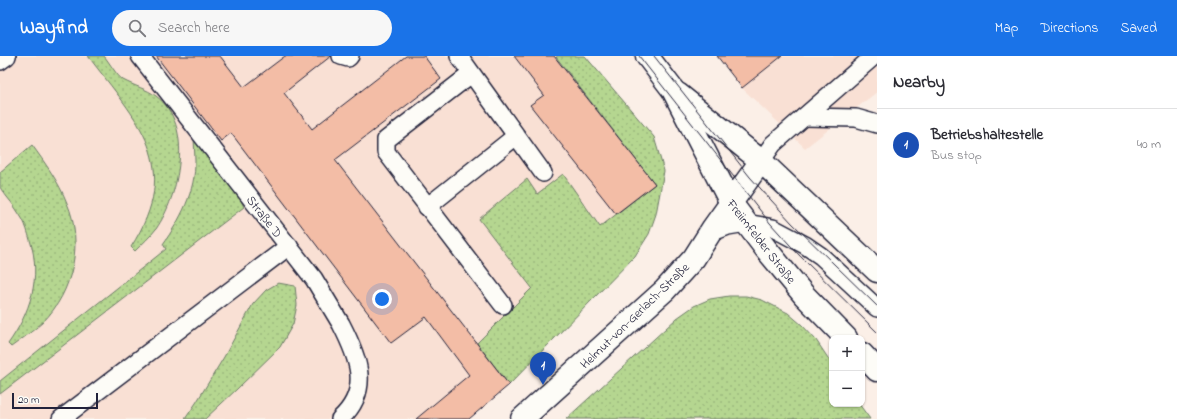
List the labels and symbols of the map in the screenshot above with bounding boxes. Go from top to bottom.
street label: Straße D [241,192,286,242]
street label: Freiimfelder Straße [721,195,800,288]
street label: Helmut-von-Gerlach-Straße [576,258,694,374]
your location [372,289,392,309]
pin: 1 [530,352,556,385]
scale bar [12,391,98,410]

